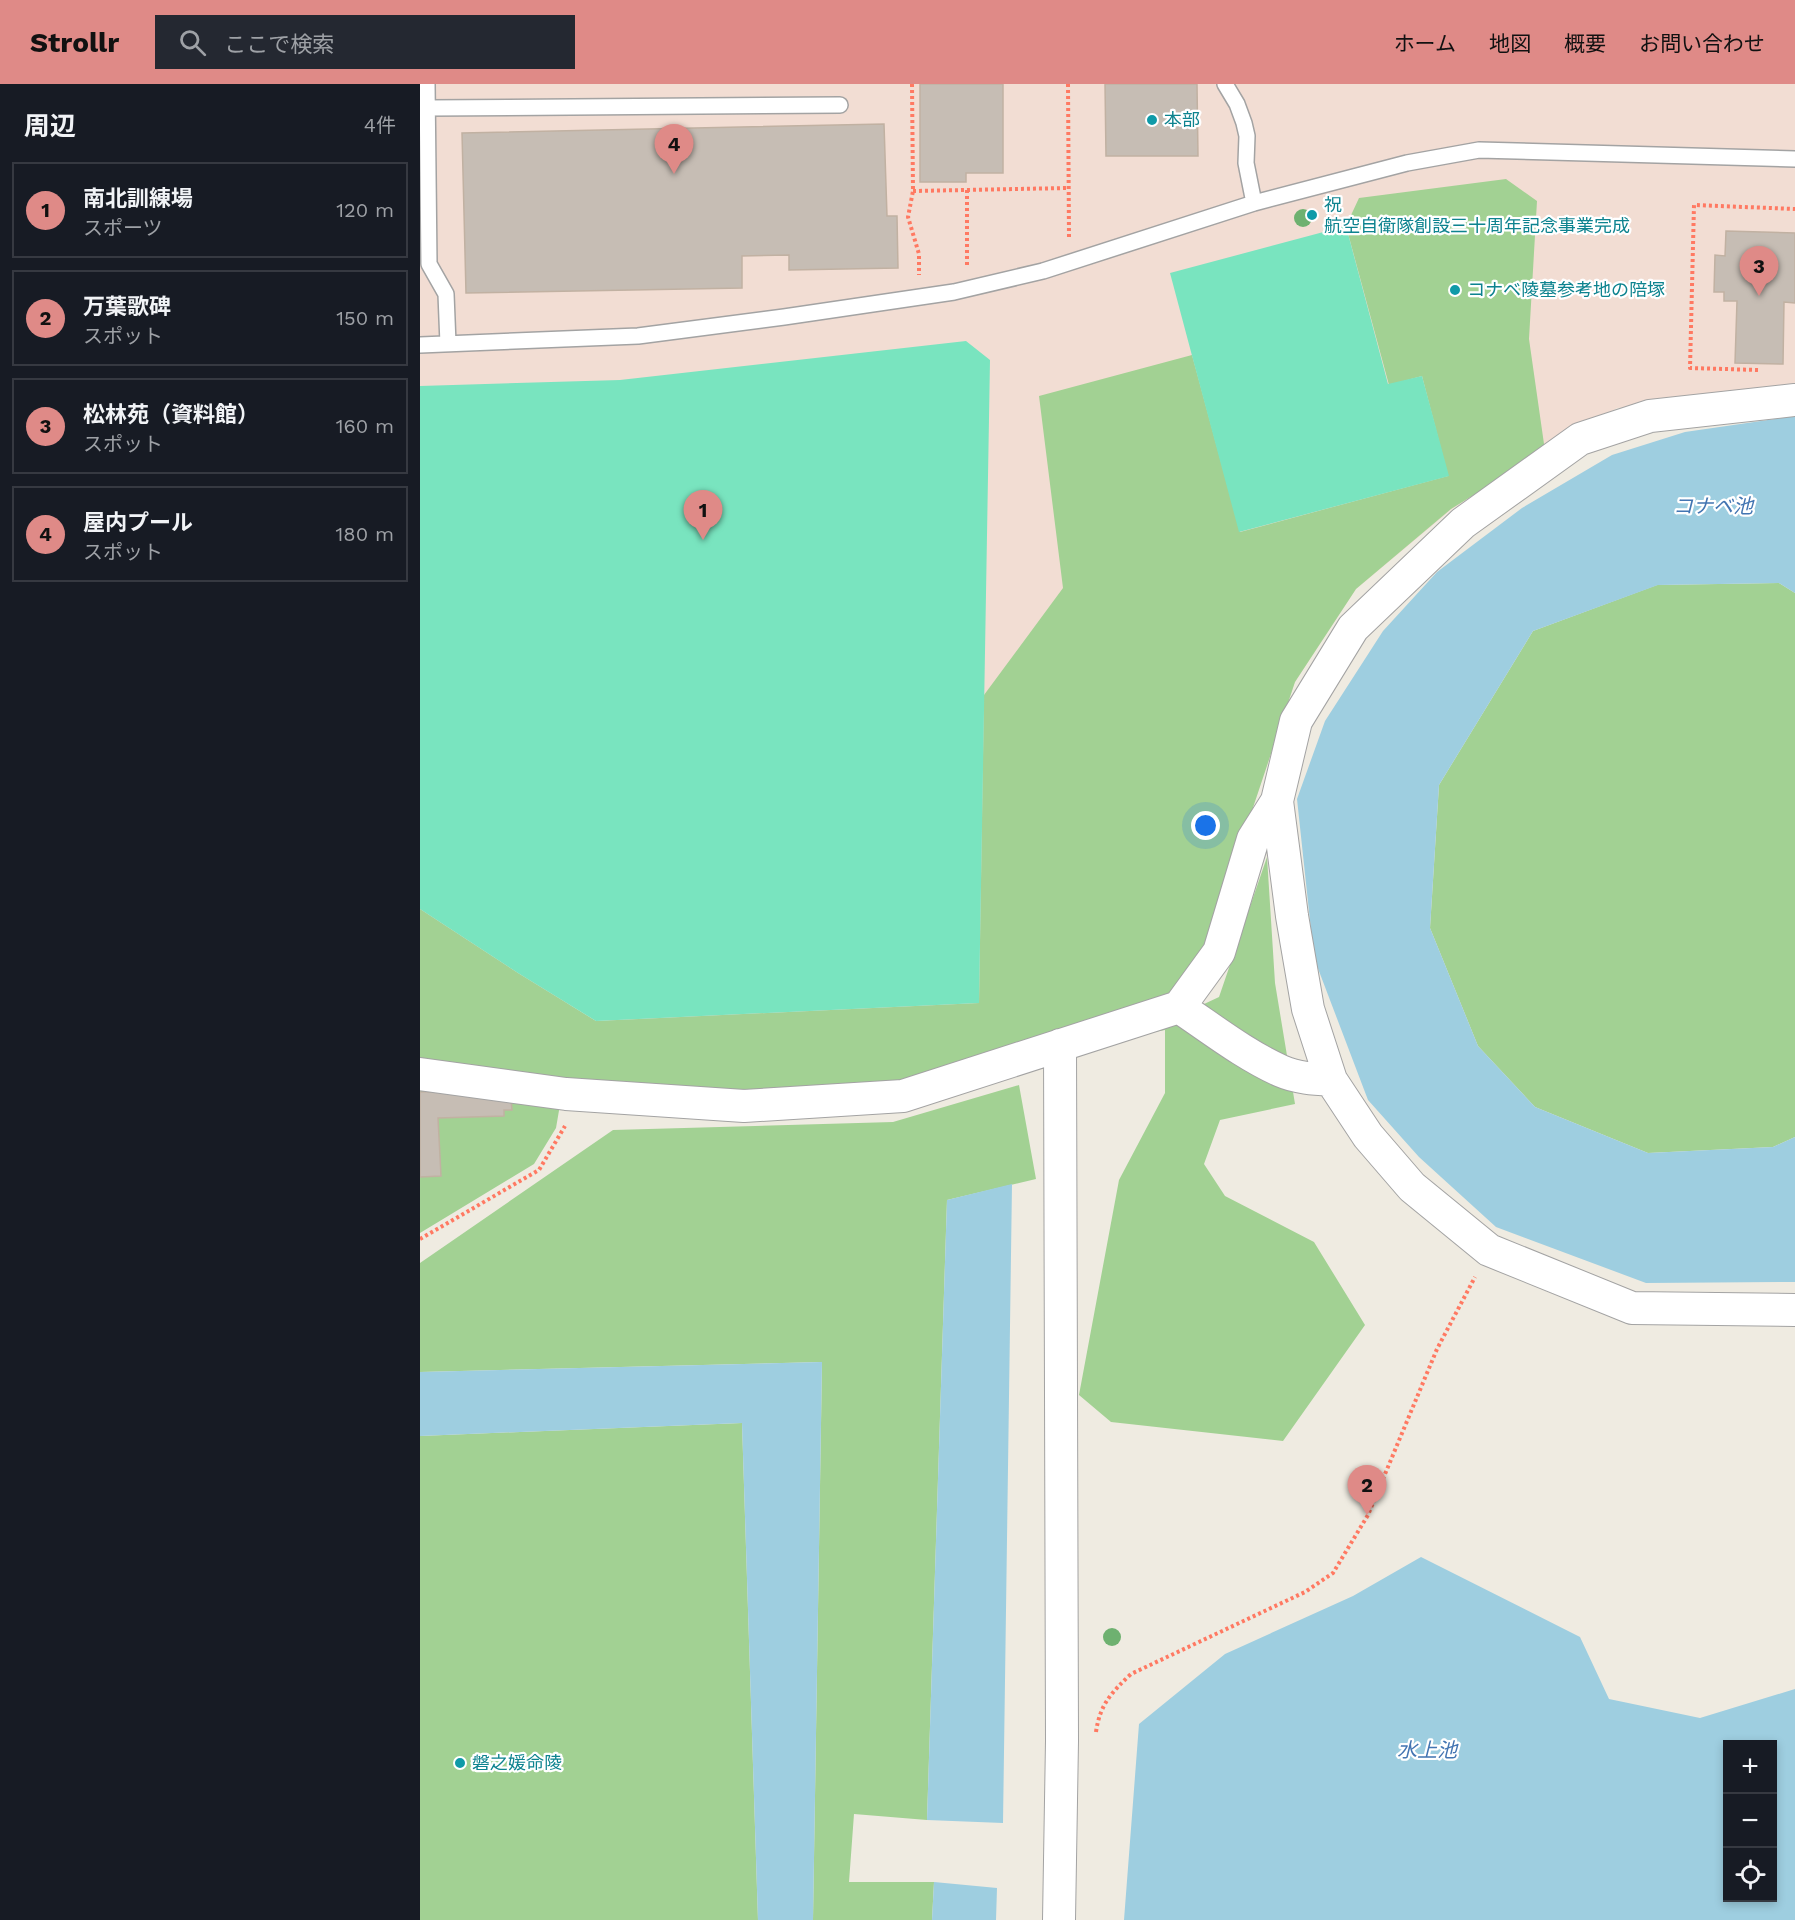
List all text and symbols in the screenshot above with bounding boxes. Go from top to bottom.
search box [155,15,575,69]
text: Strollr [30,26,119,59]
icon: search [176,26,209,59]
text: ホーム [1394,31,1456,56]
text: 地図 [1489,31,1531,56]
text: 概要 [1564,31,1606,56]
text: お問い合わせ [1639,31,1765,56]
text: ここで検索 [224,32,334,57]
place label: 本部 [1164,109,1200,130]
text: 周辺 [24,111,76,141]
text: 4件 [364,113,396,137]
marker: 本部 [1145,113,1159,127]
pin: 4 [654,124,694,174]
text: 南北訓練場 [83,186,193,211]
place label: 祝 航空自衛隊創設三十周年記念事業完成 [1324,194,1630,236]
text: 1 [41,198,50,222]
text: 120 m [336,198,394,222]
marker: 祝 航空自衛隊創設三十周年記念事業完成 [1305,208,1319,222]
text: スポーツ [83,216,163,240]
pin: 3 [1740,246,1778,296]
place label: コナベ陵墓参考地の陪塚 [1467,279,1665,300]
marker: コナベ陵墓参考地の陪塚 [1448,283,1462,297]
text: 万葉歌碑 [83,294,171,319]
text: 2 [40,306,51,330]
text: 150 m [336,306,394,330]
text: スポット [83,324,163,348]
text: 松林苑（資料館） [83,402,259,427]
text: 3 [40,414,51,438]
text: 160 m [336,414,394,438]
text: スポット [83,432,163,456]
pin: 1 [684,490,722,540]
water label: コナベ池 [1673,494,1755,518]
text: 屋内プール [83,510,193,535]
text: 4 [39,522,52,546]
text: 180 m [336,522,394,546]
text: スポット [83,540,163,564]
your location [1191,811,1220,840]
pin: 2 [1348,1466,1386,1515]
water label: 水上池 [1397,1738,1459,1762]
map controls [1723,1740,1777,1902]
button: + [1723,1740,1777,1794]
place label: 磐之媛命陵 [472,1752,562,1773]
marker: 磐之媛命陵 [453,1756,467,1770]
button: − [1723,1794,1777,1848]
button: locate [1723,1848,1777,1902]

